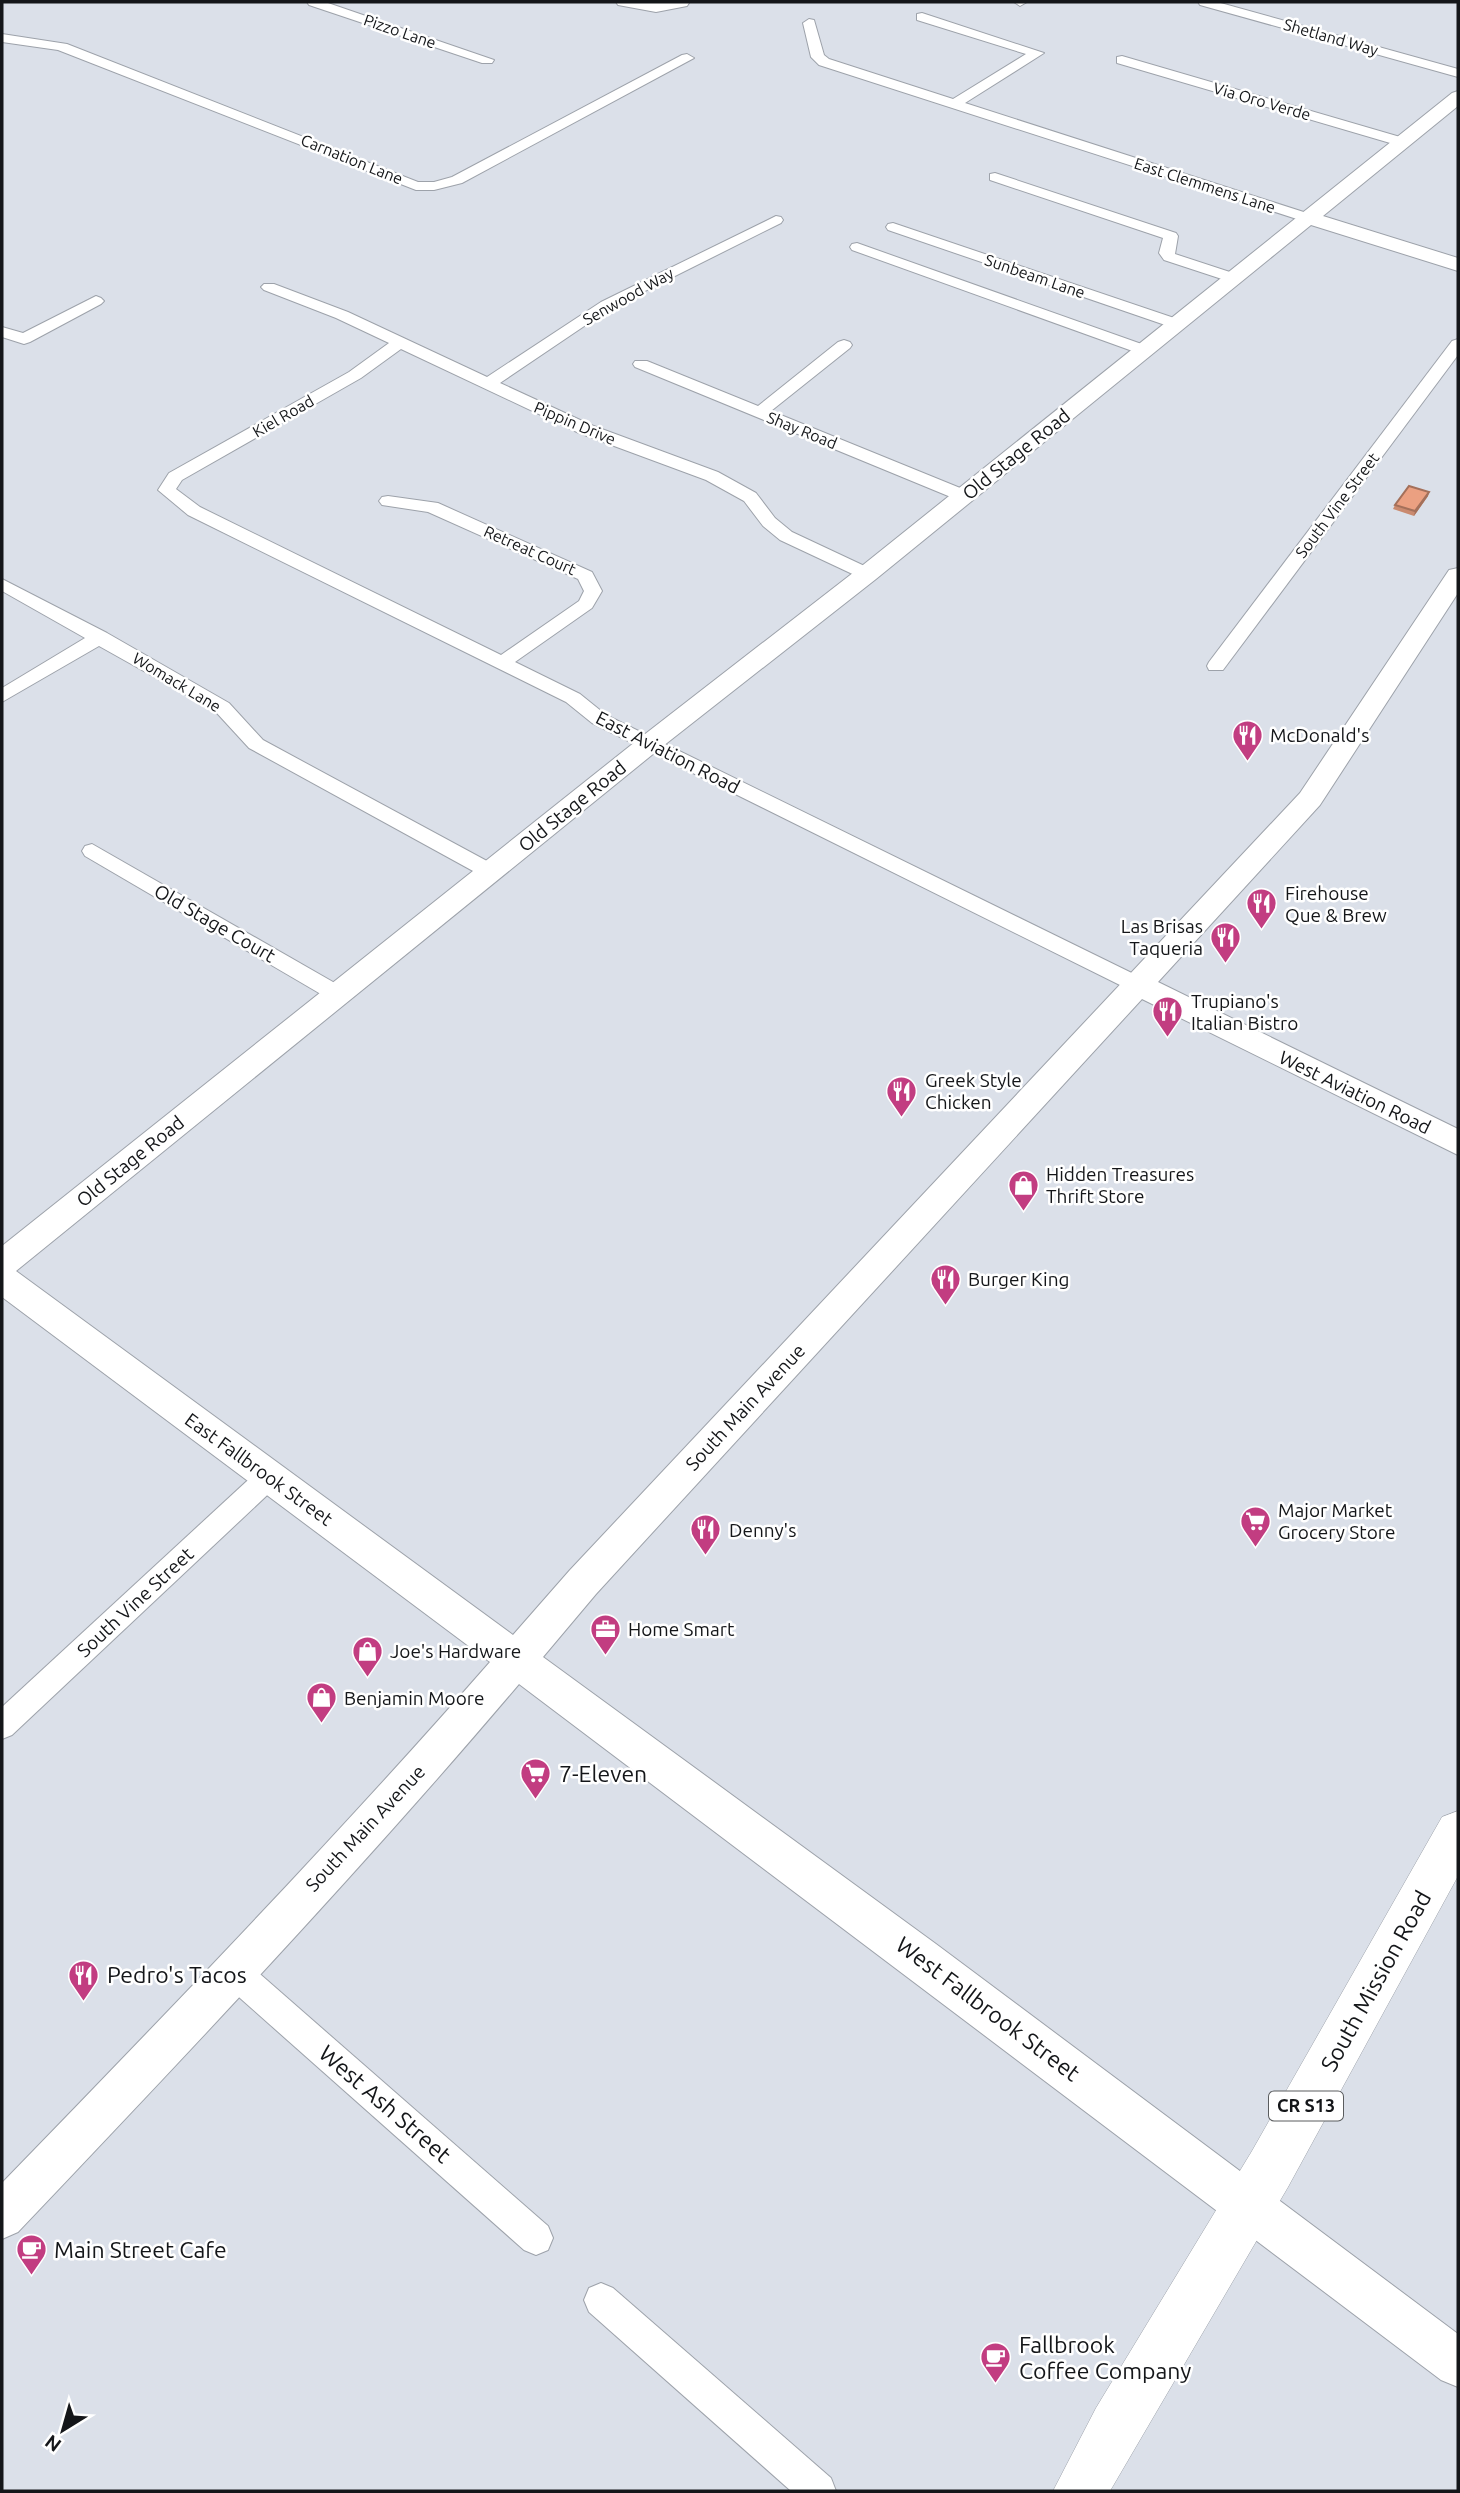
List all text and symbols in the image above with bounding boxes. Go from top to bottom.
street label: Pizzo Lane [361,10,439,52]
street label: Shetland Way [1282,15,1381,59]
street label: Via Oro Verde [1211,78,1313,124]
street label: Carnation Lane [298,130,406,188]
street label: East Clemmens Lane [1132,154,1278,216]
street label: Sunbeam Lane [982,250,1088,302]
street label: Senwood Way [580,264,677,328]
street label: Kiel Road [249,391,317,441]
street label: Pippin Drive [532,398,618,448]
street label: Old Stage Road [958,404,1074,504]
street label: Shay Road [764,408,840,452]
street label: South Vine Street [1292,448,1383,561]
street label: Retreat Court [481,522,579,579]
street label: Womack Lane [130,649,224,715]
street label: East Aviation Road [592,706,744,798]
restaurant icon: McDonald's [1230,718,1264,762]
place label: McDonald's [1270,724,1369,746]
street label: Old Stage Road [514,756,630,856]
street label: Old Stage Court [150,879,280,967]
place label: Firehouse Que & Brew [1285,882,1387,926]
restaurant icon: Firehouse Que & Brew [1245,887,1279,931]
place label: Las Brisas Taqueria [1121,915,1203,959]
restaurant icon: Las Brisas Taqueria [1209,920,1243,964]
place label: Trupiano's Italian Bistro [1191,990,1298,1034]
restaurant icon: Trupiano's Italian Bistro [1151,995,1185,1039]
street label: West Aviation Road [1276,1046,1434,1138]
place label: Greek Style Chicken [925,1069,1022,1113]
restaurant icon: Greek Style Chicken [885,1074,919,1118]
street label: Old Stage Road [72,1111,188,1211]
place label: Hidden Treasures Thrift Store [1046,1163,1194,1207]
shop icon: Hidden Treasures Thrift Store [1006,1168,1040,1212]
restaurant icon: Burger King [928,1262,962,1306]
place label: Burger King [968,1268,1069,1290]
street label: South Main Avenue [681,1339,809,1475]
street label: East Fallbrook Street [181,1408,337,1530]
place label: Major Market Grocery Store [1278,1499,1395,1543]
supermarket icon: Major Market Grocery Store [1238,1504,1272,1548]
restaurant icon: Denny's [689,1513,723,1557]
place label: Denny's [729,1519,796,1541]
street label: South Vine Street [72,1542,198,1661]
office icon: Home Smart [588,1612,622,1656]
place label: Home Smart [628,1618,735,1640]
shop icon: Joe's Hardware [350,1634,384,1678]
place label: Joe's Hardware [390,1640,521,1662]
shop icon: Benjamin Moore [304,1681,338,1725]
place label: Benjamin Moore [344,1687,484,1709]
supermarket icon: 7-Eleven [519,1757,553,1801]
street label: South Main Avenue [301,1760,429,1896]
place label: 7-Eleven [559,1761,647,1786]
street label: South Mission Road [1316,1886,1435,2075]
street label: West Fallbrook Street [892,1931,1085,2086]
restaurant icon: Pedro's Tacos [67,1958,101,2002]
place label: Pedro's Tacos [107,1962,247,1987]
street label: West Ash Street [315,2040,456,2167]
road number: CR S13 [1269,2092,1343,2120]
cafe icon: Main Street Cafe [14,2233,48,2277]
place label: Main Street Cafe [54,2237,227,2262]
place label: Fallbrook Coffee Company [1019,2332,1191,2383]
cafe icon: Fallbrook Coffee Company [979,2341,1013,2385]
north arrow [28,2395,98,2465]
text: N [40,2431,65,2457]

